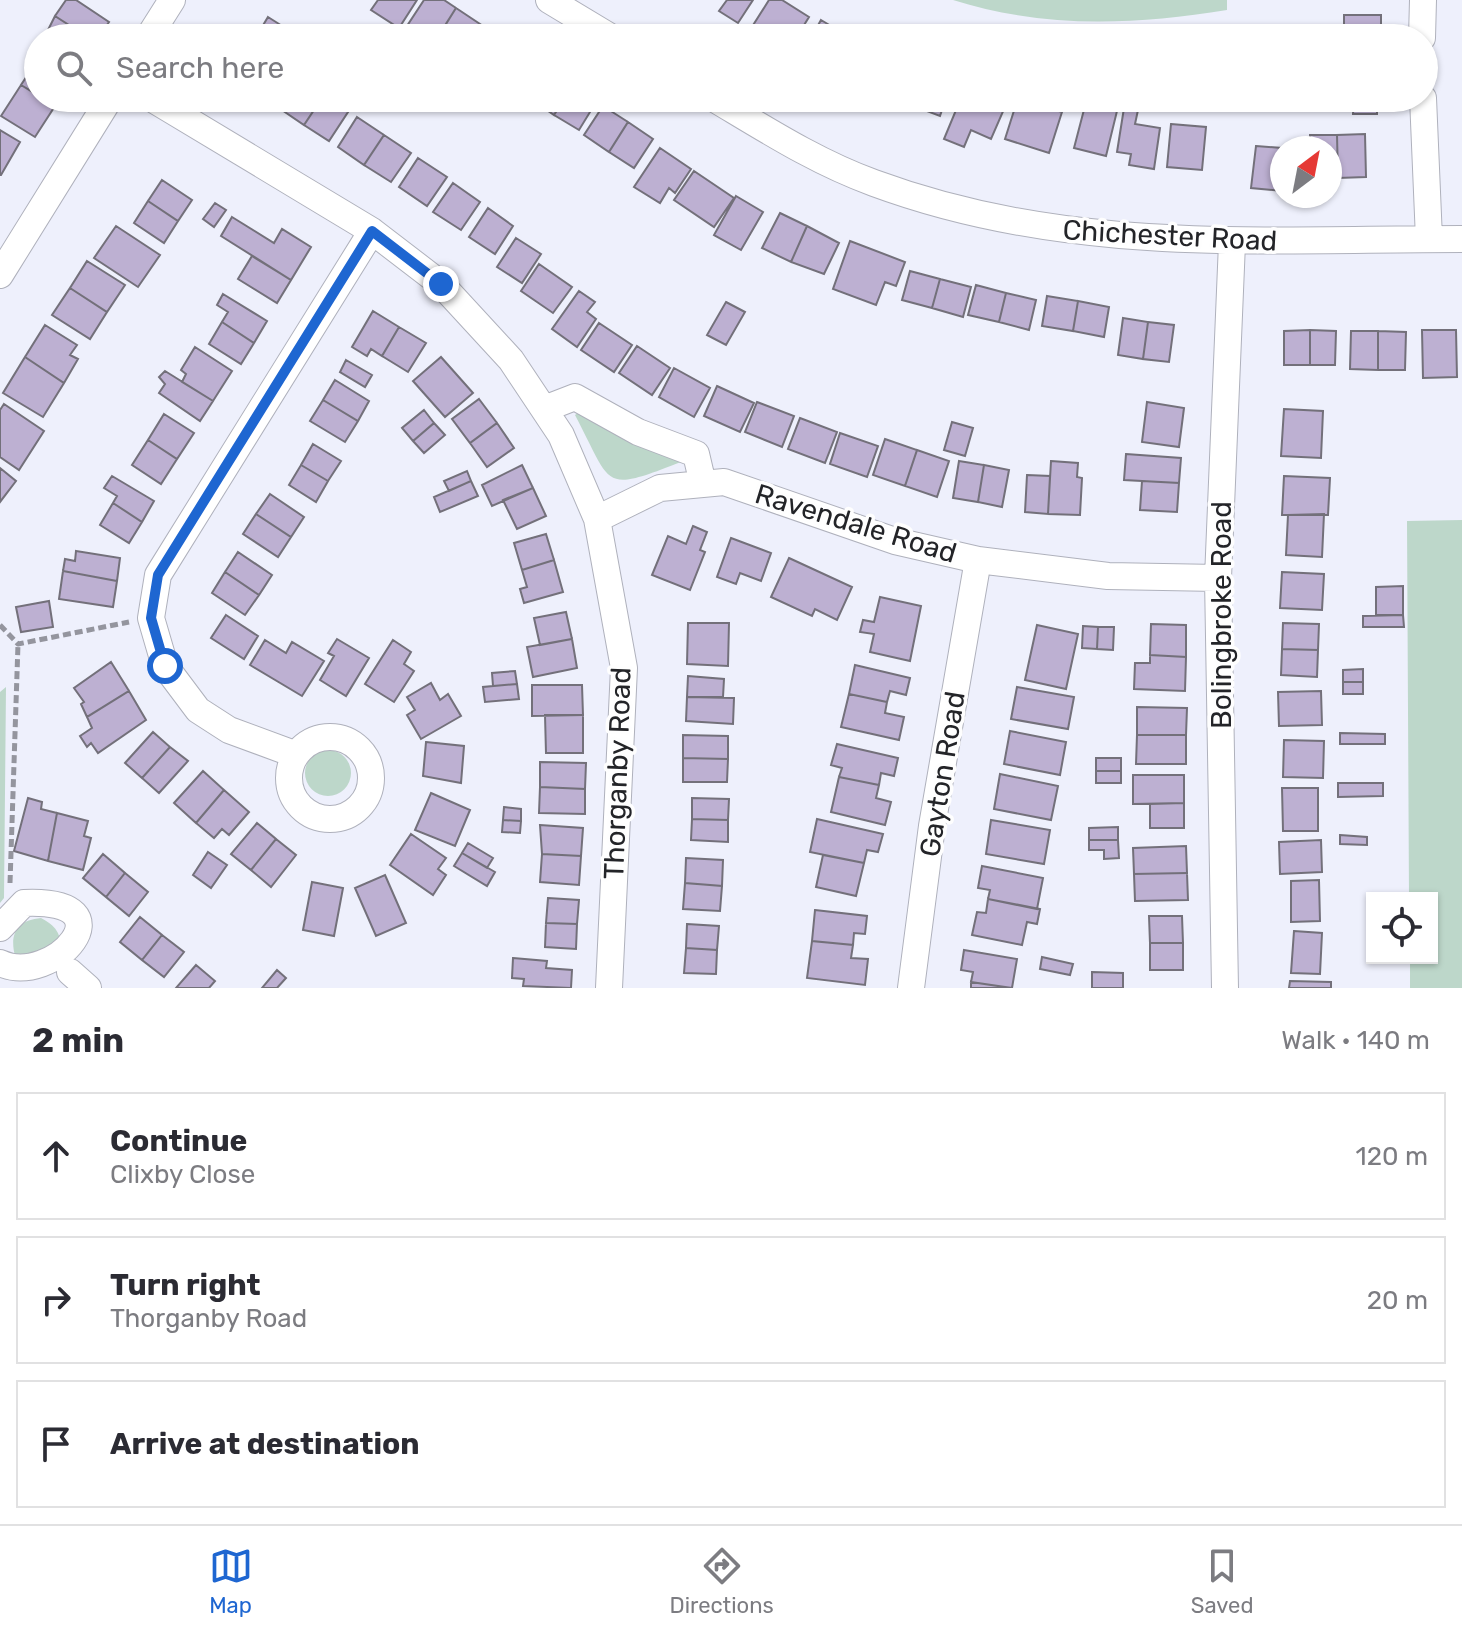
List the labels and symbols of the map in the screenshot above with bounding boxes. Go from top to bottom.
north arrow [1270,136,1342,208]
street label: Chichester Road [1062,213,1278,258]
route end [423,266,459,302]
street label: Ravendale Road [751,477,961,570]
street label: Bolingbroke Road [1205,501,1238,729]
route start [147,648,183,684]
street label: Thorganby Road [597,666,638,880]
street label: Gayton Road [913,689,972,859]

